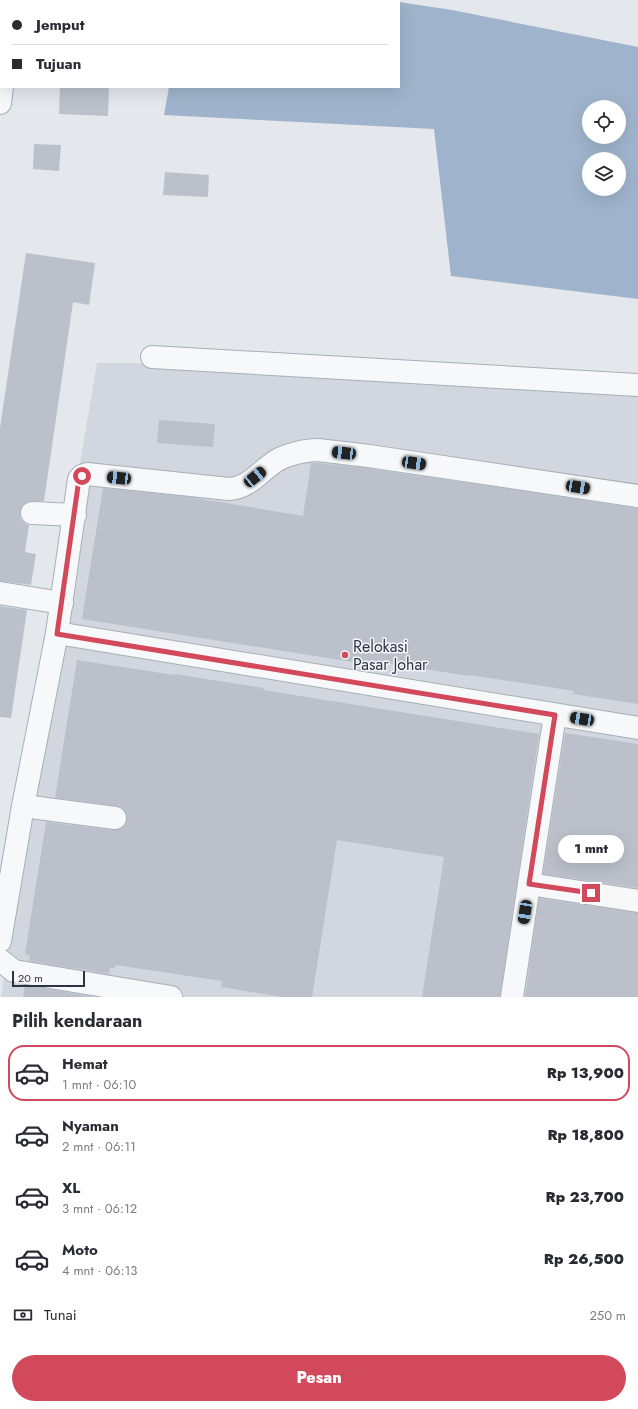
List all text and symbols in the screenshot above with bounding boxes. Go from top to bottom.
text: Jemput [36,14,85,36]
text: Tujuan [36,53,81,75]
map controls [582,100,626,196]
button: locate [582,100,626,144]
button: layers [582,152,626,196]
car [331,446,357,460]
car [401,455,427,471]
car [242,465,268,489]
route start [73,467,91,485]
car [106,471,132,485]
car [565,479,591,495]
place label: Relokasi Pasar Johar [353,635,428,676]
marker: Relokasi Pasar Johar [340,650,350,660]
car [569,711,595,727]
callout: 1 mnt [558,835,624,863]
text: 1 mnt [574,839,608,858]
route end [582,884,600,902]
car [517,899,533,925]
scale bar [12,969,85,988]
text: 20 m [18,970,43,986]
text: Pilih kendaraan [12,1008,142,1034]
text: Hemat [62,1053,108,1075]
icon: car [14,1055,50,1091]
text: Rp 13,900 [547,1062,624,1084]
text: 1 mnt · 06:10 [62,1075,136,1094]
text: Nyaman [62,1115,119,1137]
icon: car [14,1117,50,1153]
text: Rp 18,800 [547,1124,624,1146]
text: 2 mnt · 06:11 [62,1137,136,1156]
text: XL [62,1177,80,1199]
icon: car [14,1179,50,1215]
text: Rp 23,700 [546,1186,624,1208]
text: 3 mnt · 06:12 [62,1199,137,1218]
text: Moto [62,1239,98,1261]
icon: car [14,1241,50,1277]
text: Rp 26,500 [544,1248,624,1270]
text: 4 mnt · 06:13 [62,1261,137,1280]
icon: cash [12,1304,34,1326]
text: Tunai [44,1304,77,1326]
text: 250 m [589,1306,626,1325]
button: Pesan [12,1355,626,1401]

